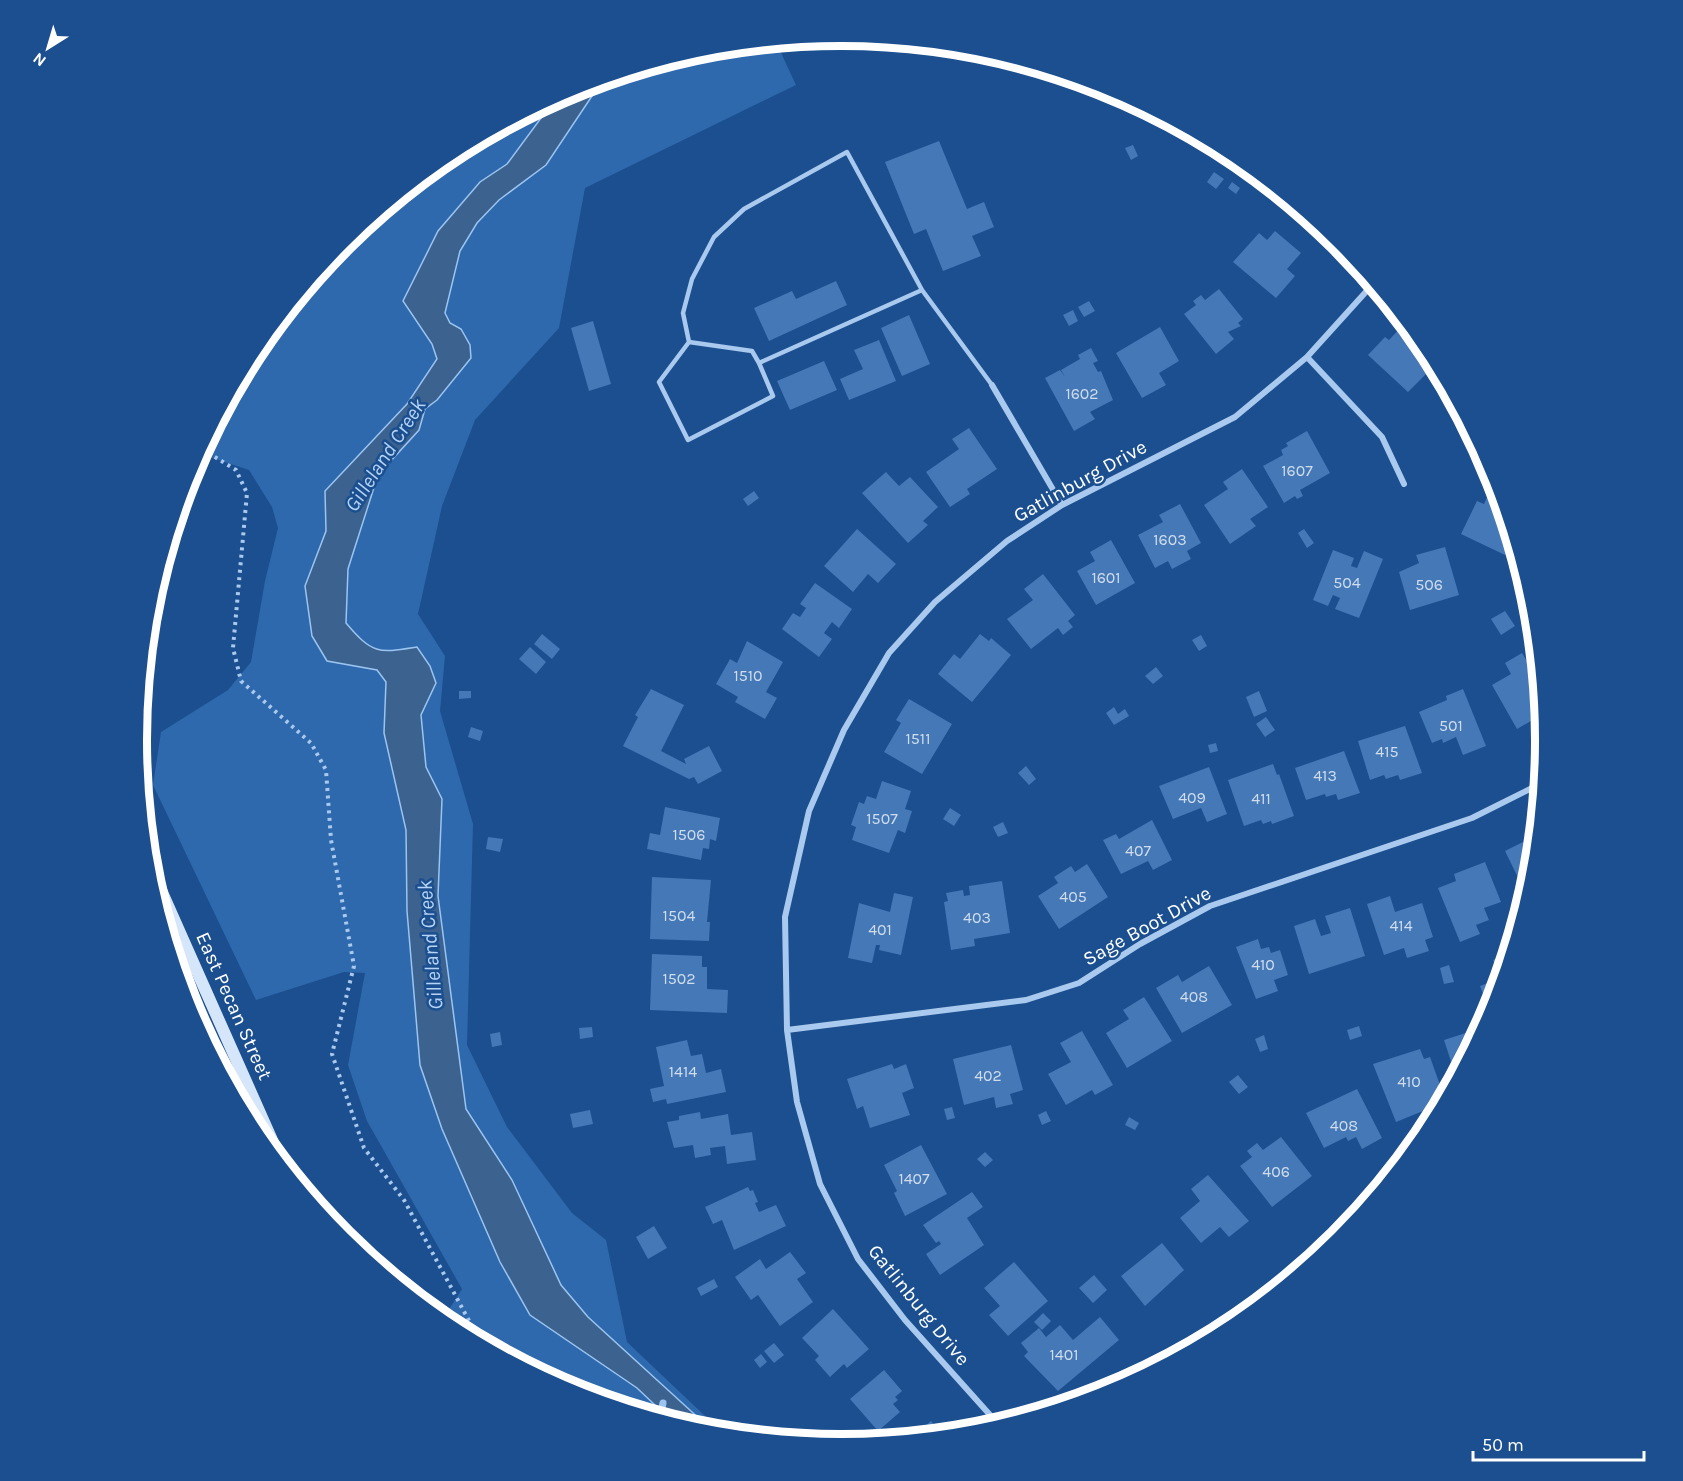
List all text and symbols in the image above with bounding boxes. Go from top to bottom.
north arrow [18,18,78,78]
text: N [29,49,50,71]
house number: 1602 [1065,384,1099,403]
water label: Gilleland Creek [340,394,431,516]
street label: Gatlinburg Drive [1009,435,1151,527]
house number: 1607 [1281,461,1313,480]
house number: 1603 [1153,530,1187,549]
house number: 1601 [1091,568,1121,587]
house number: 504 [1333,573,1361,592]
house number: 506 [1415,575,1443,594]
house number: 1510 [733,666,763,685]
house number: 501 [1439,716,1463,735]
house number: 1511 [906,729,930,748]
house number: 415 [1375,742,1399,761]
house number: 413 [1313,766,1337,785]
house number: 409 [1178,788,1206,807]
house number: 411 [1251,789,1271,808]
house number: 1507 [866,809,898,828]
house number: 1506 [673,825,705,844]
house number: 407 [1125,841,1151,860]
water label: Gilleland Creek [412,879,448,1011]
street label: Sage Boot Drive [1079,881,1215,971]
house number: 405 [1059,887,1087,906]
house number: 1504 [663,906,695,925]
house number: 403 [963,908,991,927]
house number: 414 [1389,916,1413,935]
house number: 401 [868,920,892,939]
street label: East Pecan Street [191,929,277,1084]
house number: 410 [1251,955,1275,974]
house number: 1502 [662,969,696,988]
house number: 408 [1180,987,1208,1006]
house number: 1414 [669,1062,697,1081]
house number: 402 [974,1066,1002,1085]
house number: 410 [1397,1072,1421,1091]
house number: 408 [1330,1116,1358,1135]
house number: 406 [1262,1162,1290,1181]
house number: 1407 [898,1169,930,1188]
street label: Gatlinburg Drive [863,1240,975,1370]
house number: 1401 [1049,1345,1079,1364]
scale bar [1473,1424,1644,1462]
text: 50 m [1482,1434,1524,1456]

